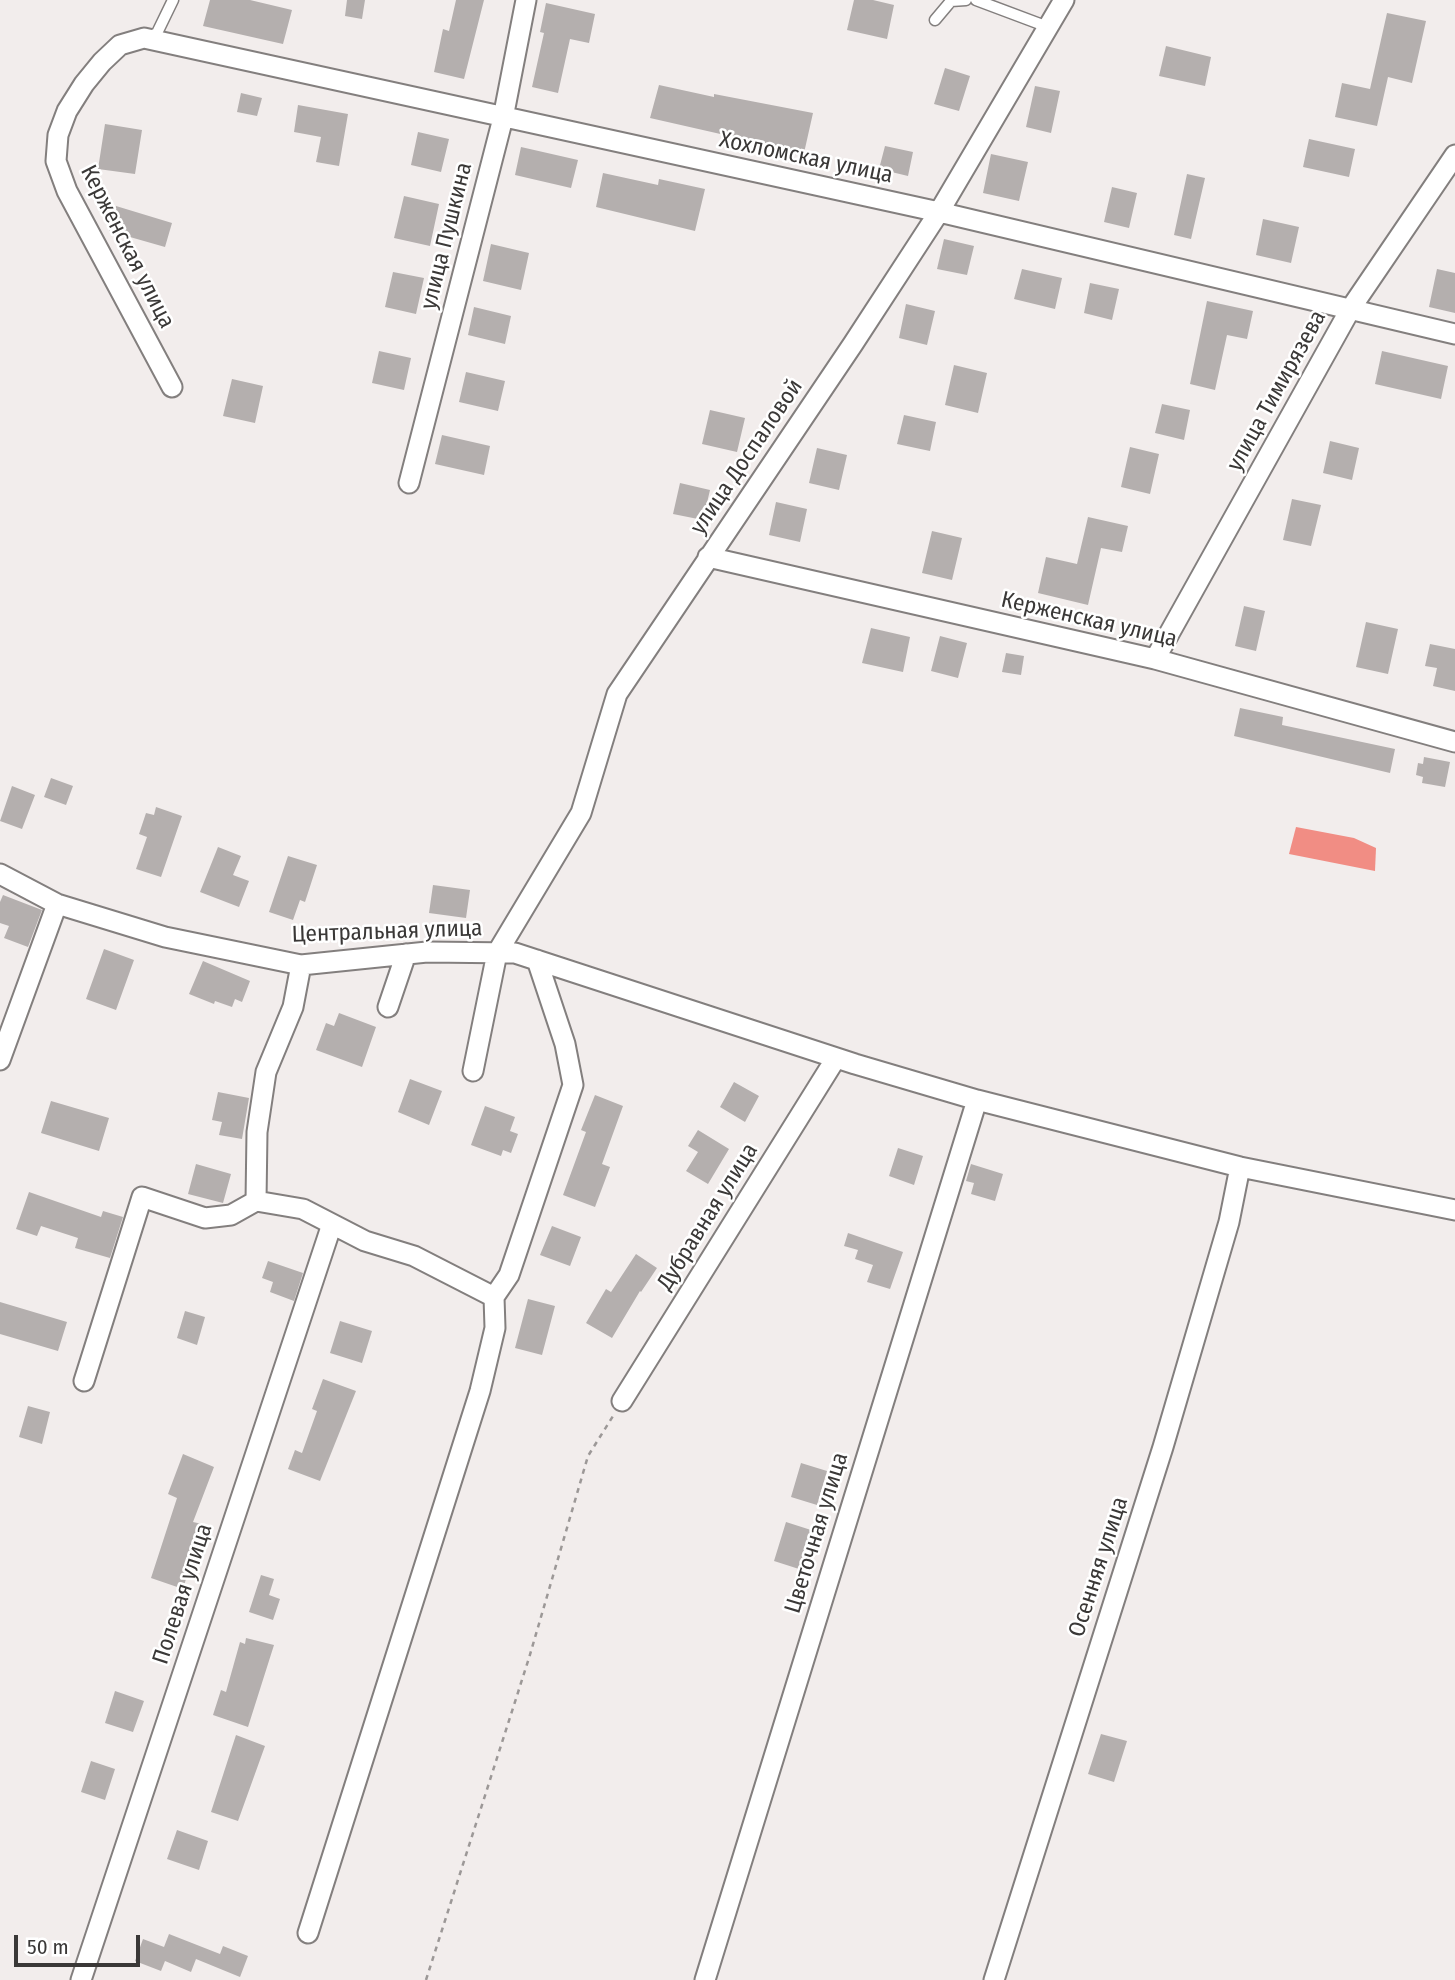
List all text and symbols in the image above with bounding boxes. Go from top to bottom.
street label: Хохломская улица [717,126,895,190]
street label: улица Пушкина [415,160,479,312]
street label: Керженская улица [74,161,180,333]
street label: улица Тимирязева [1221,306,1333,476]
street label: улица Доспаловой [685,374,809,540]
street label: Керженская улица [998,586,1180,654]
street label: Центральная улица [291,915,483,949]
street label: Дубравная улица [652,1139,764,1295]
street label: Цветочная улица [779,1449,855,1617]
street label: Осенняя улица [1063,1494,1135,1640]
street label: Полевая улица [147,1520,219,1668]
scale bar [18,1920,144,1964]
text: 50 m [27,1934,69,1960]

